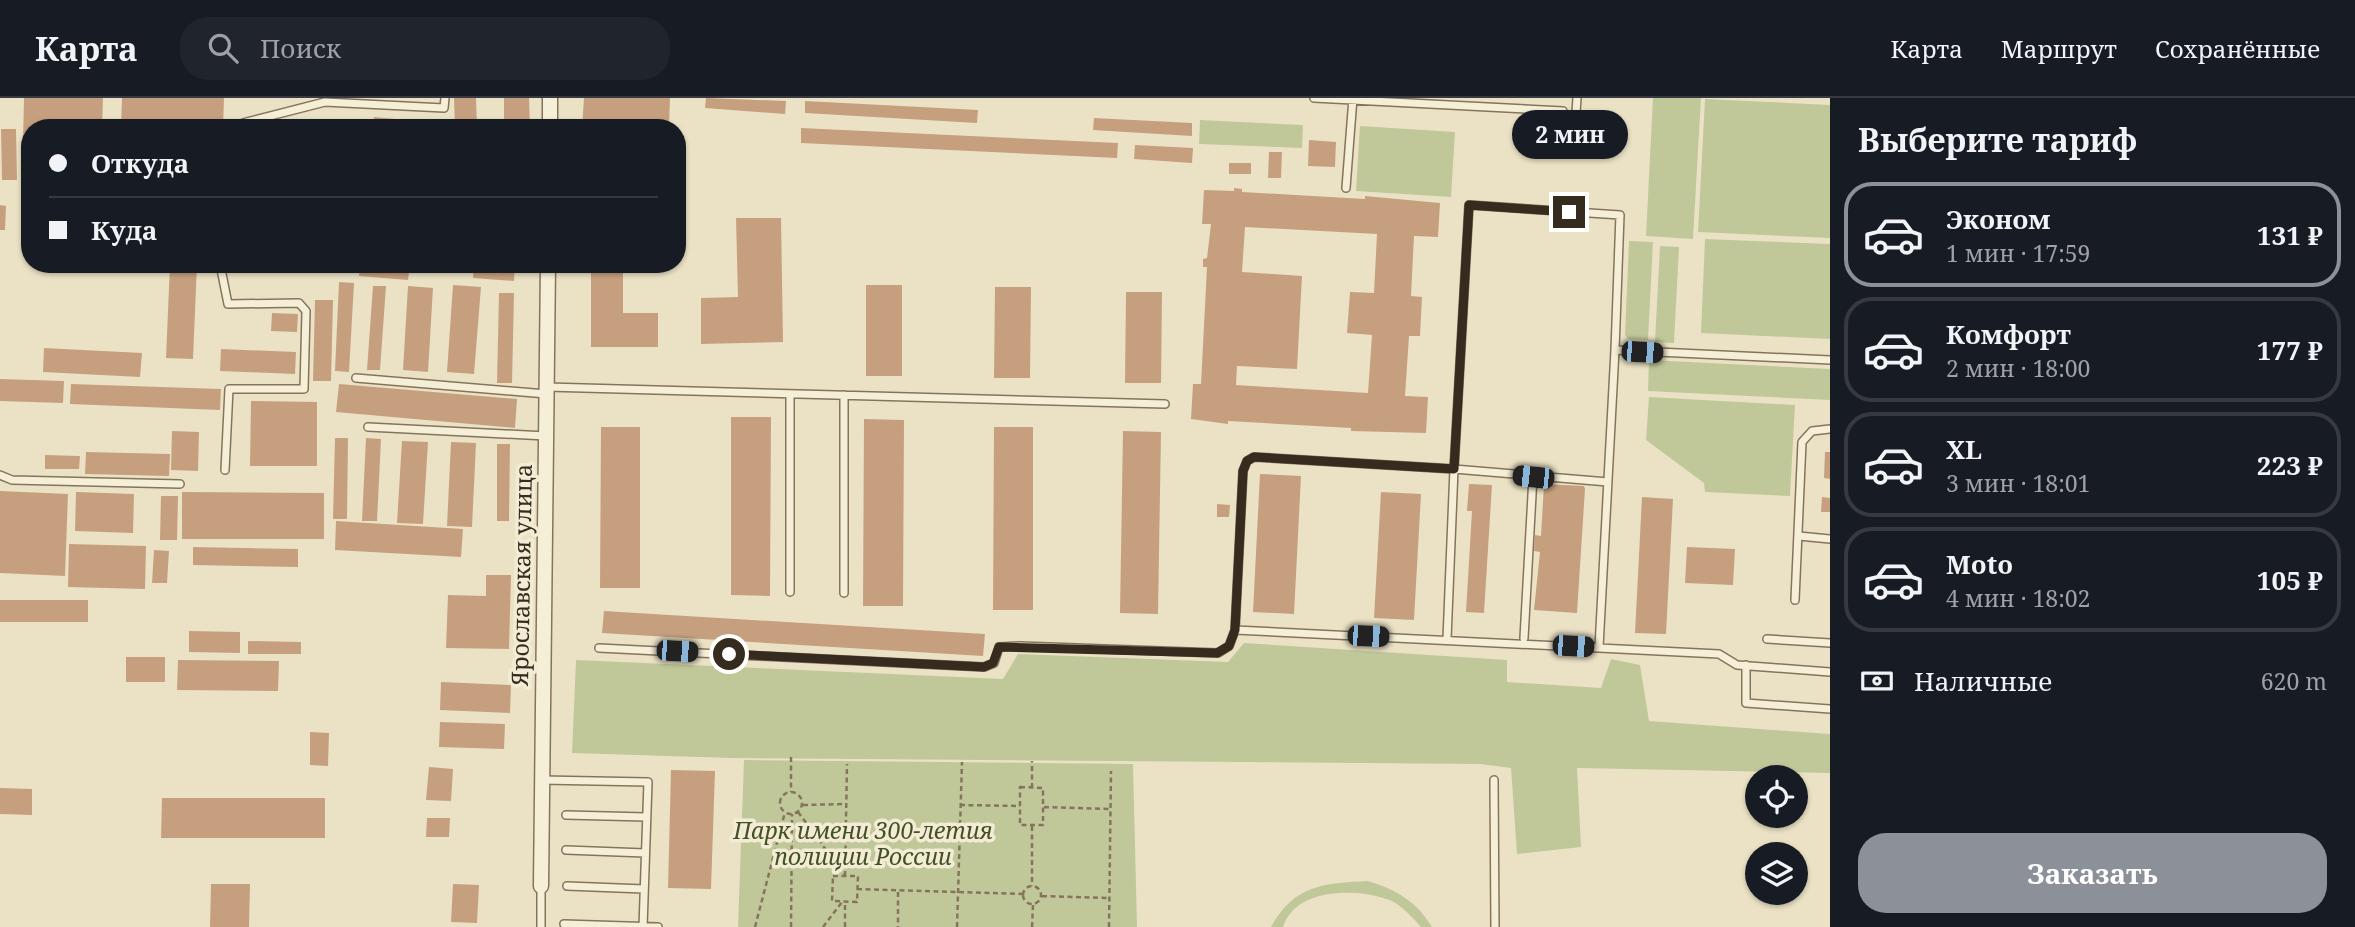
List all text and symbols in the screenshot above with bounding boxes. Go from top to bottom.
search box [180,17,670,80]
text: Карта [35,26,138,71]
icon: search [204,29,242,67]
text: Поиск [260,30,341,66]
text: Карта [1891,32,1963,65]
text: Маршрут [2001,32,2117,65]
text: Сохранённые [2155,32,2320,65]
callout: 2 мин [1511,110,1627,159]
text: 2 мин [1535,118,1605,150]
text: Выберите тариф [1858,118,2137,161]
text: Откуда [91,145,189,181]
route end [1553,196,1585,228]
text: Эконом [1946,201,2050,237]
icon: car [1862,203,1925,266]
text: Куда [91,212,157,248]
text: 131 ₽ [2257,217,2323,253]
text: 1 мин · 17:59 [1946,237,2090,269]
text: Комфорт [1946,316,2071,352]
icon: car [1862,318,1925,381]
text: 177 ₽ [2257,332,2323,368]
car [1621,340,1664,364]
text: 2 мин · 18:00 [1946,352,2090,384]
text: XL [1946,431,1982,467]
icon: car [1862,433,1925,496]
text: 223 ₽ [2257,447,2323,483]
street label: Ярославская улица [503,463,539,687]
car [1512,464,1555,490]
text: 3 мин · 18:01 [1946,467,2090,499]
text: Moto [1946,546,2013,582]
icon: car [1862,548,1925,611]
text: 105 ₽ [2257,562,2323,598]
text: 4 мин · 18:02 [1946,582,2090,614]
car [1347,625,1390,647]
car [1552,634,1595,658]
route start [713,638,745,670]
car [656,639,699,663]
icon: cash [1858,662,1896,700]
text: Наличные [1914,663,2052,699]
text: 620 m [2261,665,2327,697]
map controls [1745,765,1808,905]
button: locate [1745,765,1808,828]
park label: Парк имени 300-летия полиции России [732,814,993,872]
button: Заказать [1858,833,2327,913]
button: layers [1745,842,1808,905]

